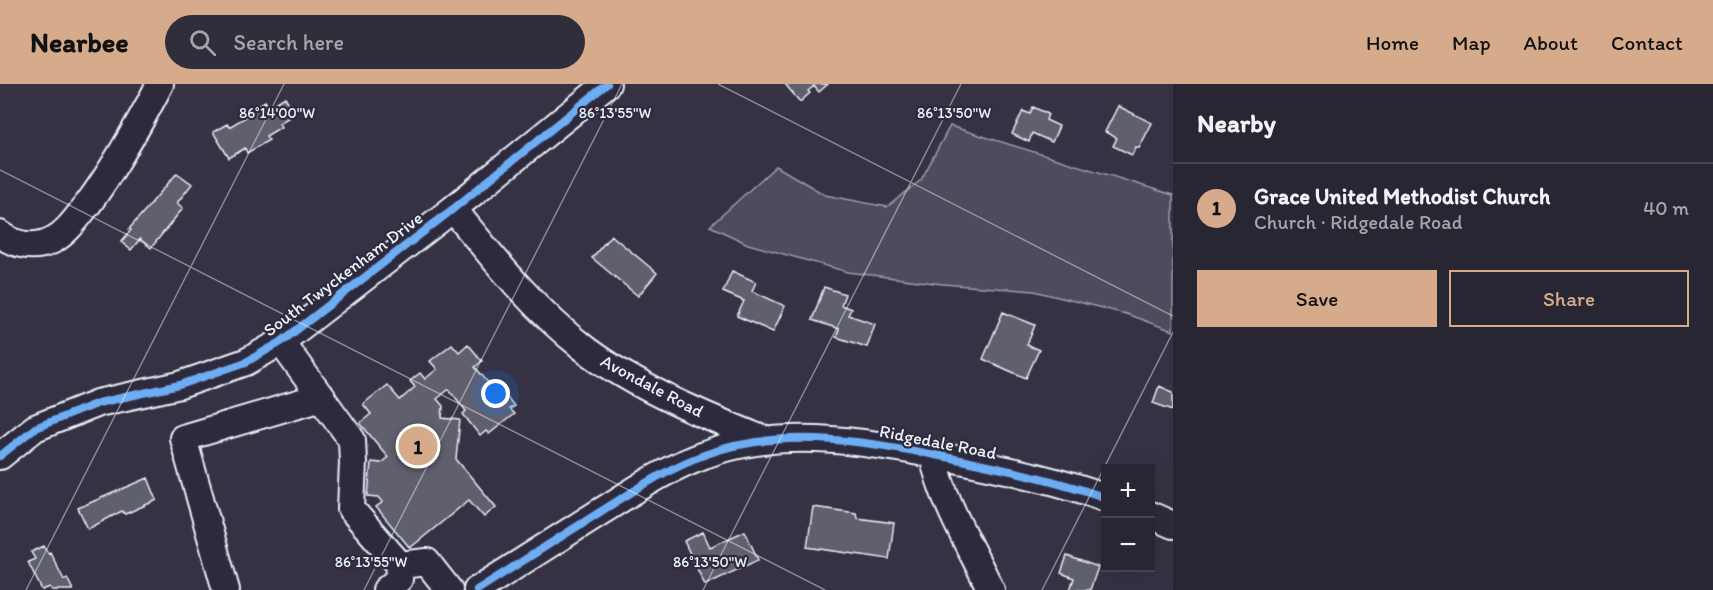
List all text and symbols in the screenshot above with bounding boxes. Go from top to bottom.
search box [165,15,585,69]
text: Nearbee [30,25,129,59]
icon: search [186,26,219,59]
text: Search here [234,29,344,56]
text: Home [1366,30,1419,55]
text: Map [1452,30,1491,55]
text: About [1524,30,1578,55]
text: Contact [1611,30,1683,55]
text: 86°14'00"W [239,104,315,122]
text: 86°13'55"W [579,104,651,122]
text: 86°13'50"W [917,104,991,122]
text: Nearby [1197,107,1276,139]
text: Grace United Methodist Church [1254,183,1550,210]
text: 1 [1212,196,1221,220]
text: 40 m [1643,196,1689,220]
street label: South Twyckenham Drive [259,207,427,341]
text: Church · Ridgedale Road [1254,210,1462,234]
button: Save [1197,270,1437,327]
button: Share [1449,270,1689,327]
street label: Avondale Road [597,350,707,422]
your location [481,379,510,408]
street label: Ridgedale Road [878,420,999,464]
pin: 1 [398,424,438,469]
map controls [1101,464,1155,572]
button: + [1101,464,1155,518]
button: − [1101,518,1155,572]
text: 86°13'55"W [335,553,407,571]
text: 86°13'50"W [673,553,747,571]

